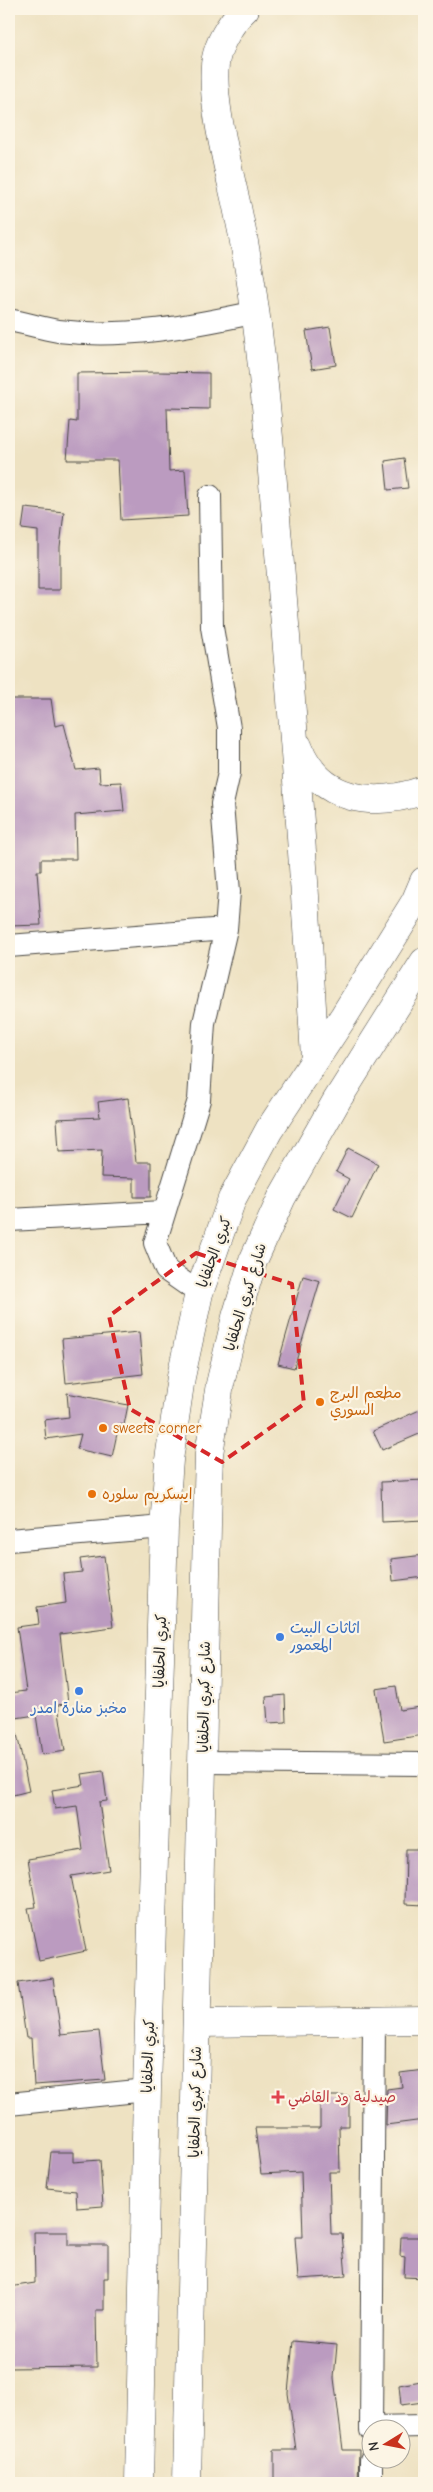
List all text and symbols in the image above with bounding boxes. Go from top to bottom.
street label: كبري الحلفايا [193,1214,237,1291]
street label: شارع كبري الحلفايا [220,1241,272,1354]
place label: مطعم البرج السوري [330,1384,402,1421]
marker: مطعم البرج السوري [314,1396,326,1408]
place label: sweets corner [113,1419,201,1437]
marker: sweets corner [97,1422,109,1434]
place label: ايسكريم سلوره [102,1485,192,1506]
marker: ايسكريم سلوره [86,1488,98,1500]
street label: كبري الحلفايا [150,1614,172,1689]
place label: اثاثات البيت المعمور [289,1619,360,1654]
marker: اثاثات البيت المعمور [274,1631,286,1643]
street label: شارع كبري الحلفايا [194,1641,216,1753]
marker: مخبز منارة امدر [73,1685,85,1697]
place label: مخبز منارة امدر [30,1699,127,1717]
street label: كبري الحلفايا [138,2019,160,2094]
street label: شارع كبري الحلفايا [185,2046,207,2158]
place label: صيدلية ود القاضي [288,2088,396,2110]
marker: صيدلية ود القاضي [272,2091,284,2103]
north arrow [360,2420,410,2470]
text: N [365,2440,383,2452]

